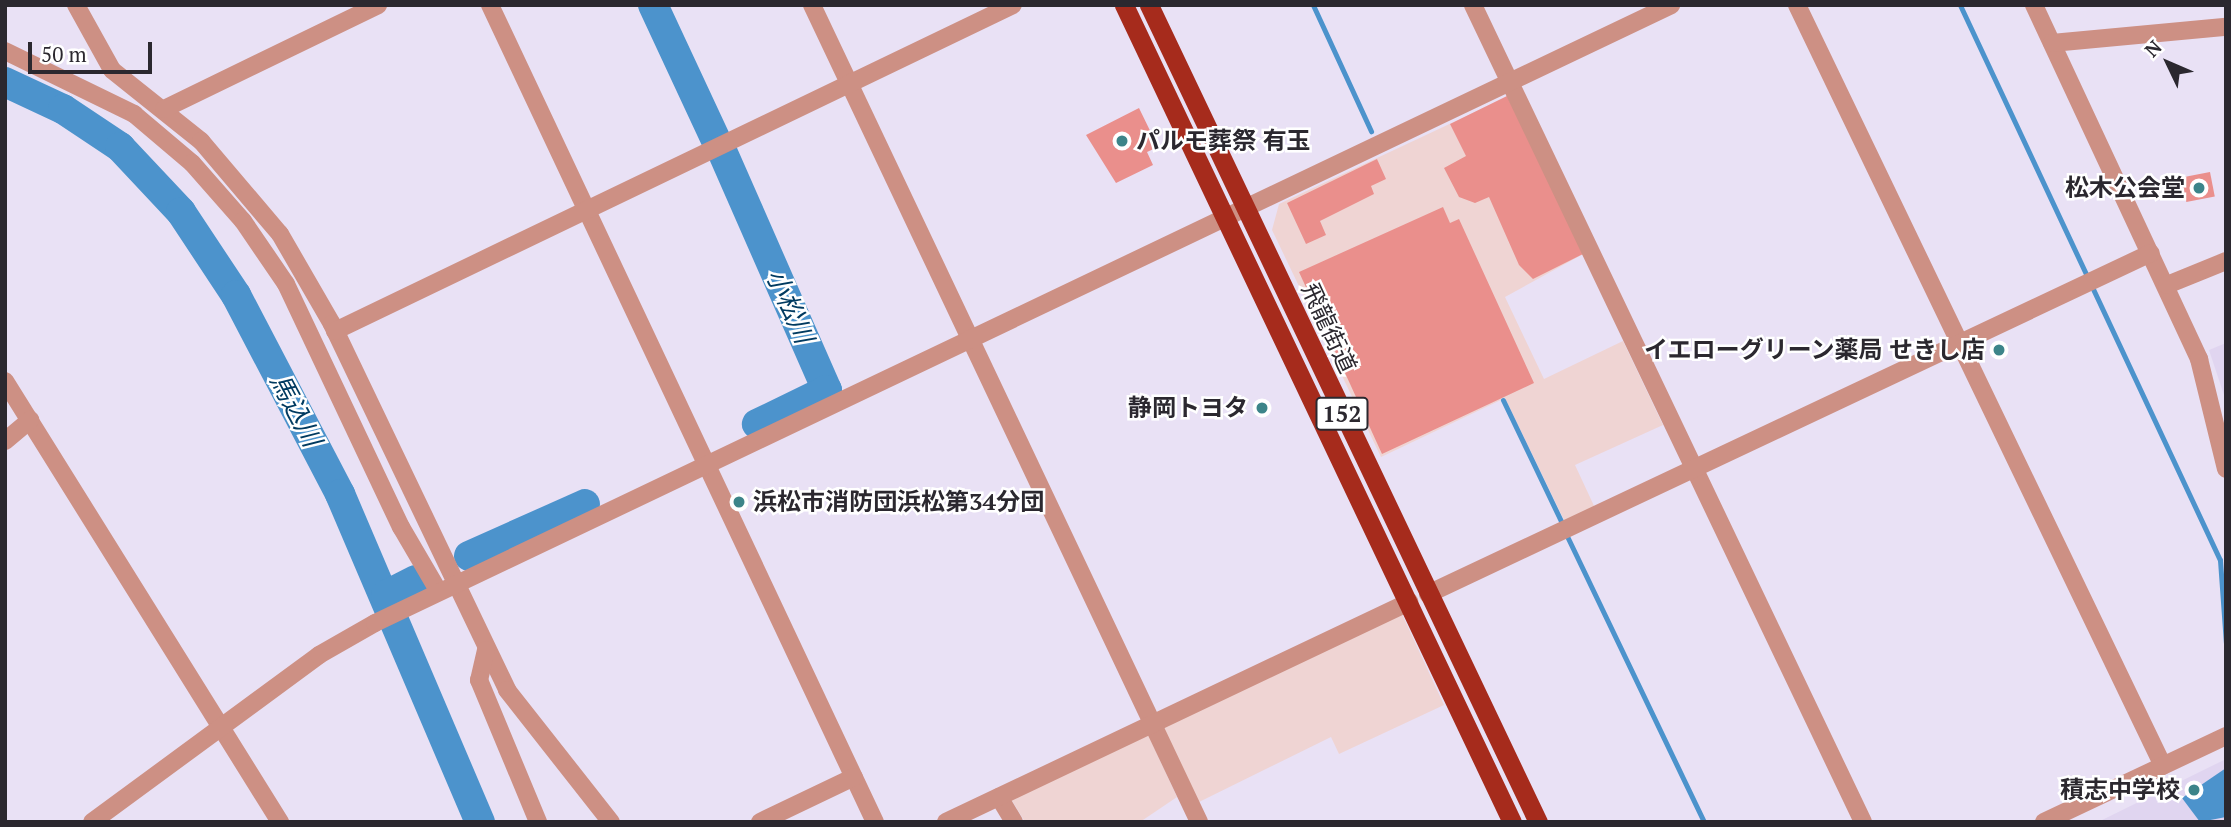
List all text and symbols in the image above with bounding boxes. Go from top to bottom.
scale bar [32,28,156,72]
north arrow [2133,28,2203,98]
text: N [2139,34,2167,62]
text: 50 m [41,40,87,68]
place label: パルモ葬祭 有玉 [1136,127,1310,155]
marker: パルモ葬祭 有玉 [1114,133,1130,149]
place label: 松木公会堂 [2065,174,2185,202]
marker: 松木公会堂 [2191,180,2207,196]
water label: 小松川 [760,264,820,348]
street label: 飛龍街道 [1296,278,1362,378]
place label: イエローグリーン薬局 せきし店 [1643,336,1985,364]
marker: イエローグリーン薬局 せきし店 [1991,342,2007,358]
water label: 馬込川 [264,368,328,452]
place label: 静岡トヨタ [1128,394,1248,422]
road number: 152 [1314,394,1370,434]
marker: 静岡トヨタ [1254,400,1270,416]
place label: 浜松市消防団浜松第34分団 [753,488,1044,516]
marker: 浜松市消防団浜松第34分団 [731,494,747,510]
place label: 積志中学校 [2060,776,2180,804]
marker: 積志中学校 [2186,782,2202,798]

